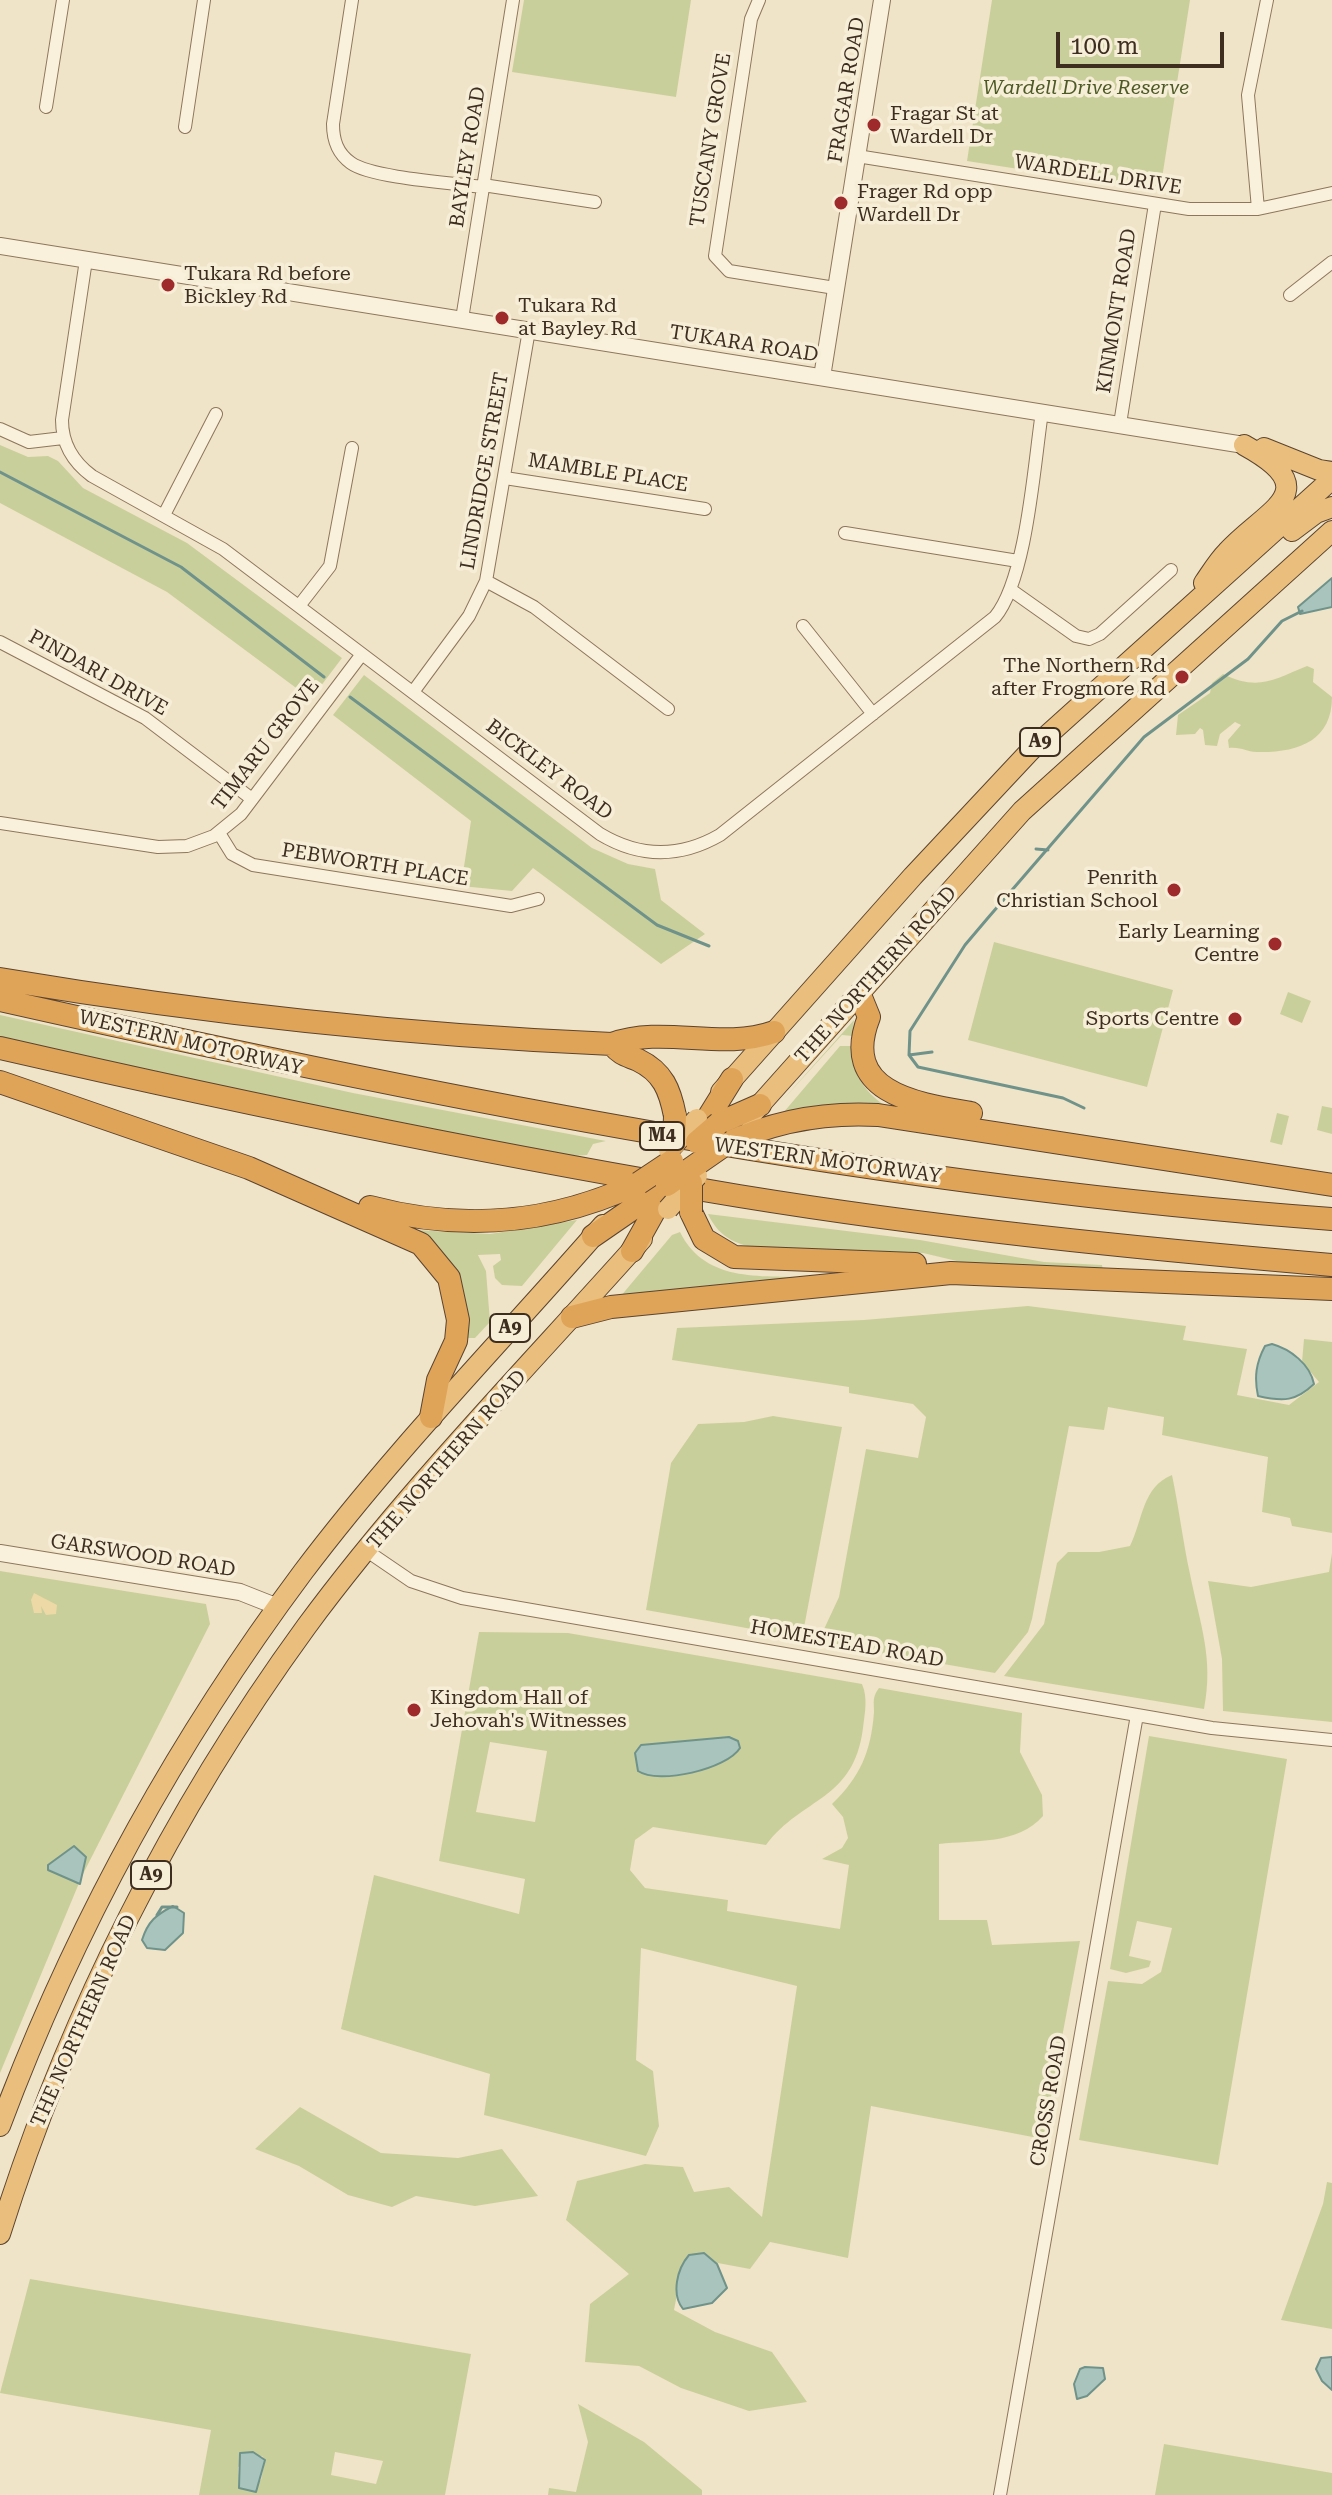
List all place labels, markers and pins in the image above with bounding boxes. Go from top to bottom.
place label: Fragar St at Wardell Dr [890,102,999,149]
marker: Fragar St at Wardell Dr [865,116,883,134]
place label: Frager Rd opp Wardell Dr [857,180,993,227]
marker: Frager Rd opp Wardell Dr [832,194,850,212]
place label: Tukara Rd before Bickley Rd [184,262,351,309]
marker: Tukara Rd before Bickley Rd [159,276,177,294]
place label: Tukara Rd at Bayley Rd [518,294,637,341]
marker: Tukara Rd at Bayley Rd [493,309,511,327]
place label: The Northern Rd after Frogmore Rd [991,654,1166,701]
marker: The Northern Rd after Frogmore Rd [1173,668,1191,686]
place label: Penrith Christian School [996,866,1158,913]
marker: Penrith Christian School [1165,881,1183,899]
place label: Early Learning Centre [1118,920,1259,967]
marker: Early Learning Centre [1266,935,1284,953]
place label: Sports Centre [1086,1007,1219,1031]
marker: Sports Centre [1226,1010,1244,1028]
place label: Kingdom Hall of Jehovah's Witnesses [430,1686,626,1733]
marker: Kingdom Hall of Jehovah's Witnesses [405,1701,423,1719]

